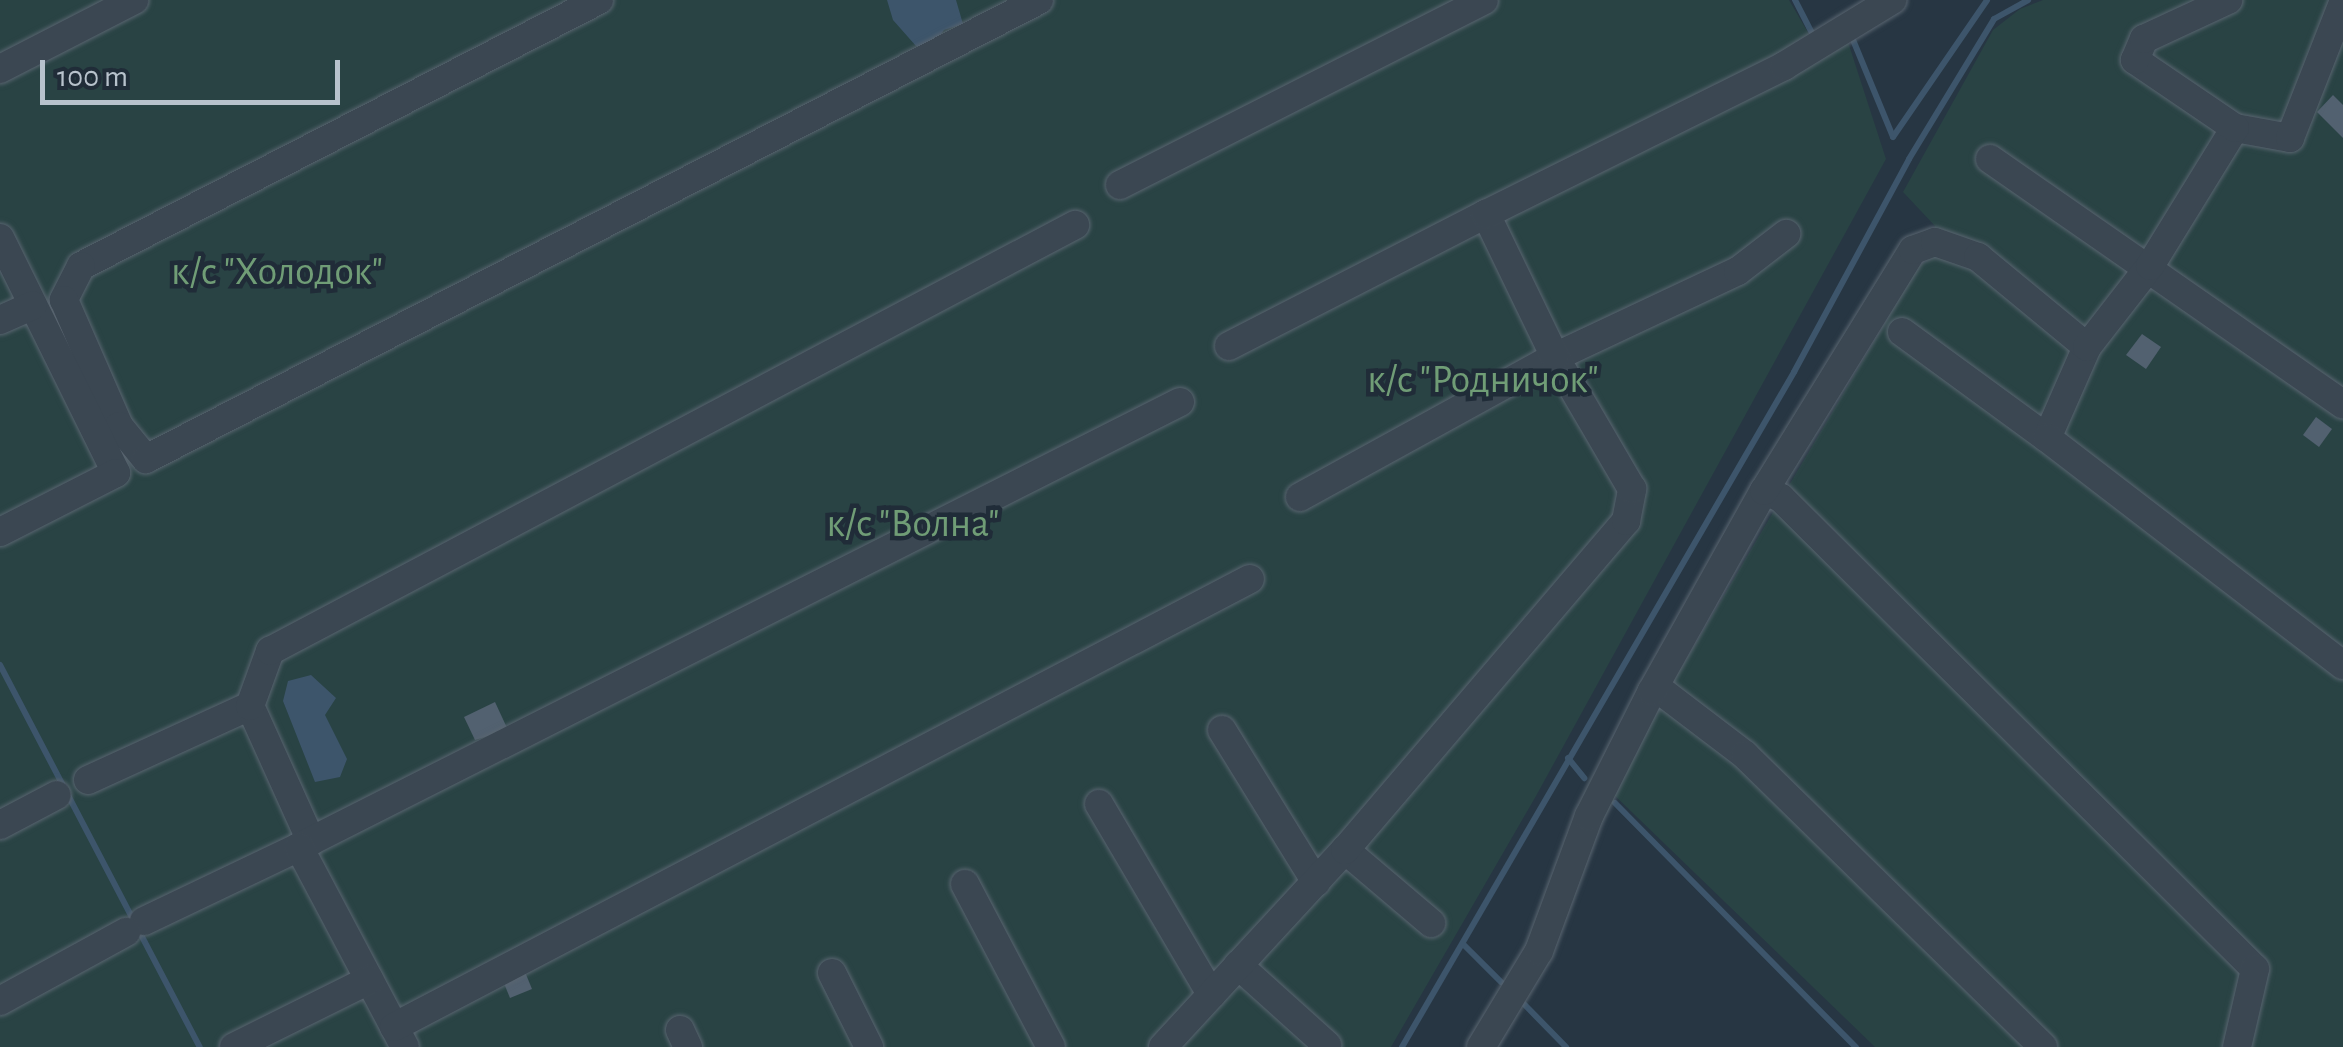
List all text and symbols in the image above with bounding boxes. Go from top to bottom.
scale bar [45,40,345,102]
text: 100 m [57,62,128,92]
park label: к/с "Холодок" [171,248,383,296]
park label: к/с "Родничок" [1367,356,1599,404]
park label: к/с "Волна" [826,500,1000,548]

